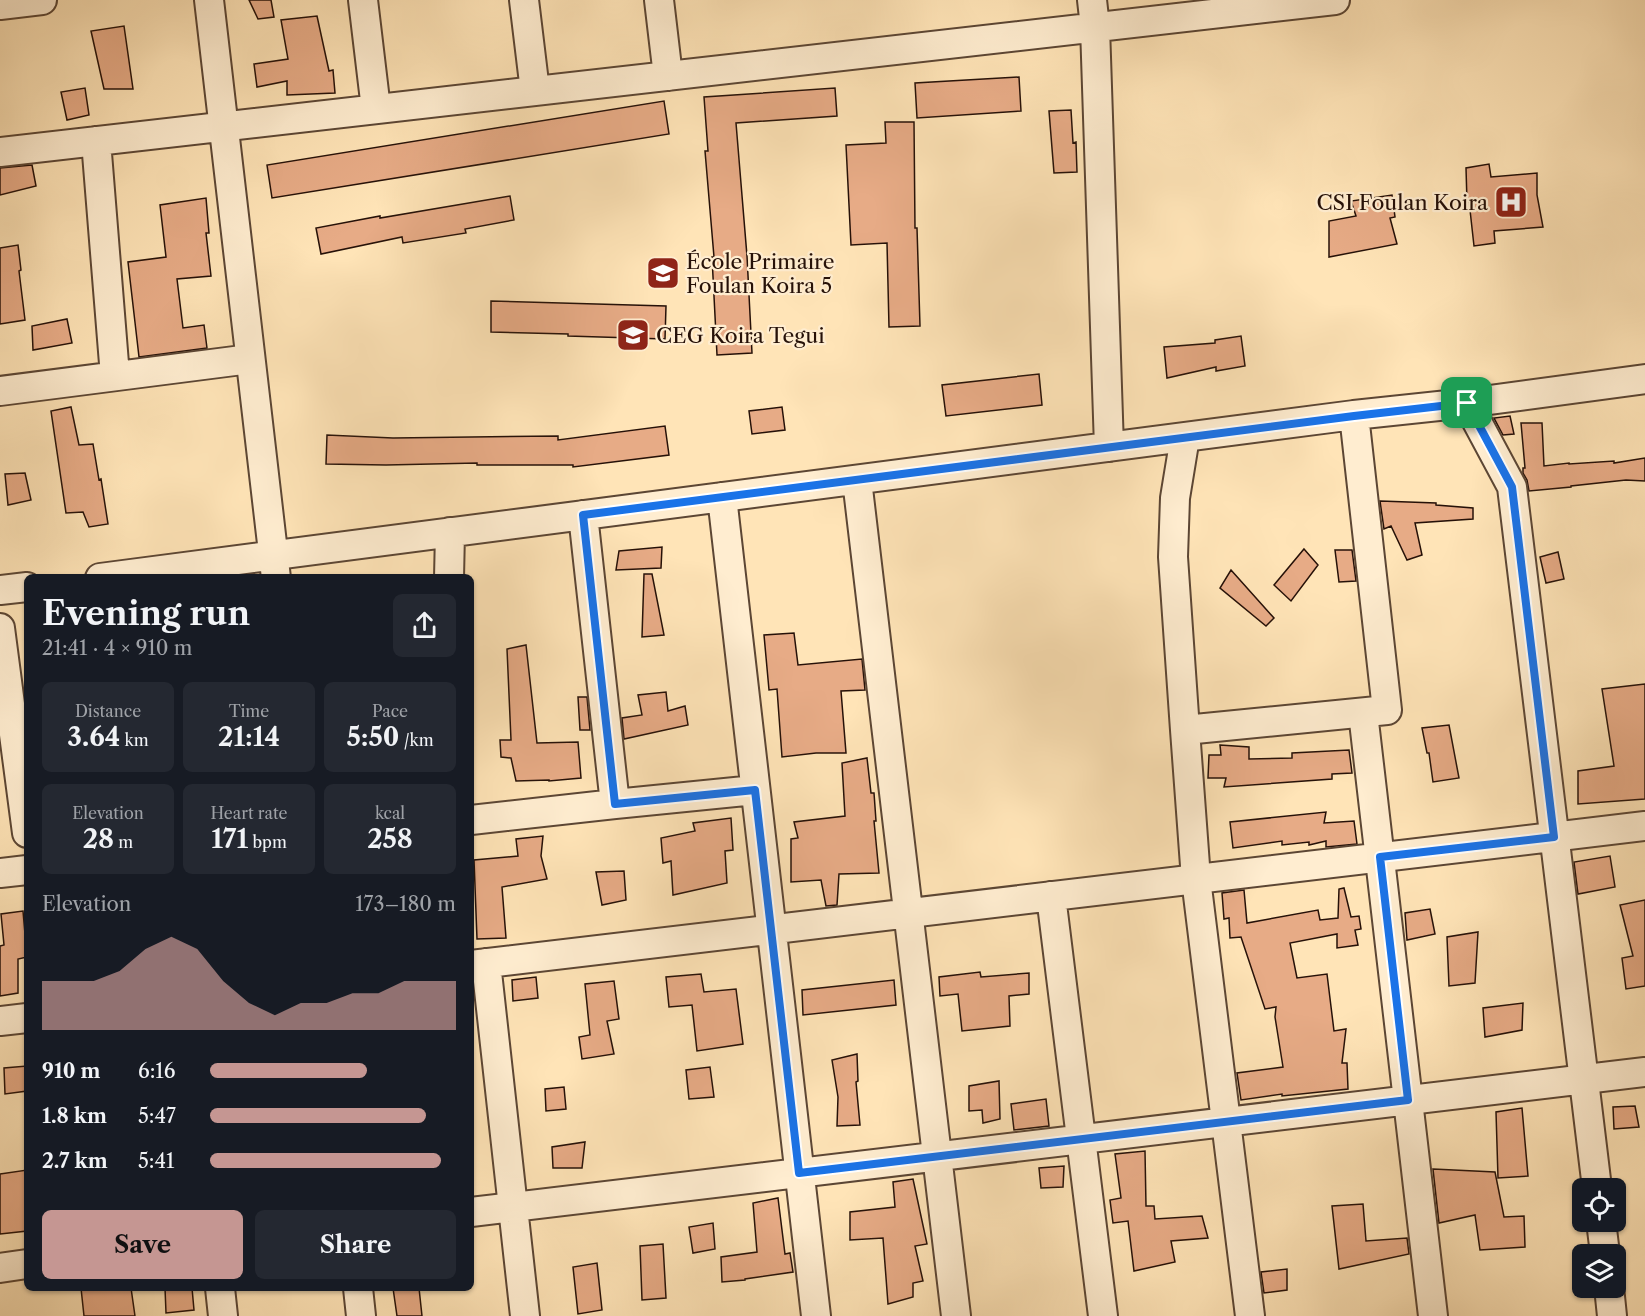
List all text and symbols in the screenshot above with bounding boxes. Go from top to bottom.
hospital icon: CSI Foulan Koira [1493,184,1529,220]
place label: CSI Foulan Koira [1316,190,1489,215]
place label: École Primaire Foulan Koira 5 [686,249,834,298]
school or university icon: École Primaire Foulan Koira 5 [645,255,681,291]
school or university icon: CEG Koira Tegui [615,317,651,353]
place label: CEG Koira Tegui [656,323,825,348]
pin [1441,377,1492,428]
icon: arrive [1450,386,1483,419]
text: Evening run [42,593,250,634]
button: share [393,594,456,657]
text: 21:41 · 4 × 910 m [42,636,192,660]
text: Distance [75,701,141,721]
text: Time [229,701,269,721]
text: Pace [372,701,408,721]
text: 3.64 [67,721,120,753]
text: 21:14 [218,721,280,753]
text: 5:50 [346,721,399,753]
text: km [120,730,149,750]
text: /km [399,730,434,750]
text: Elevation [72,803,144,823]
text: Heart rate [210,803,288,823]
text: kcal [375,803,405,823]
text: 28 [83,823,114,855]
text: 171 [211,823,248,855]
text: 258 [367,823,413,855]
text: m [114,832,133,852]
text: bpm [248,832,287,852]
text: Elevation [42,892,131,916]
text: 173–180 m [355,892,456,916]
text: 910 m [42,1059,100,1083]
text: 6:16 [138,1059,175,1083]
text: 1.8 km [42,1104,107,1128]
text: 5:47 [138,1104,176,1128]
text: 2.7 km [42,1149,108,1173]
text: 5:41 [138,1149,174,1173]
map controls [1572,1178,1626,1298]
button: locate [1572,1178,1626,1232]
button: Save [42,1210,243,1279]
button: Share [255,1210,456,1279]
button: layers [1572,1244,1626,1298]

